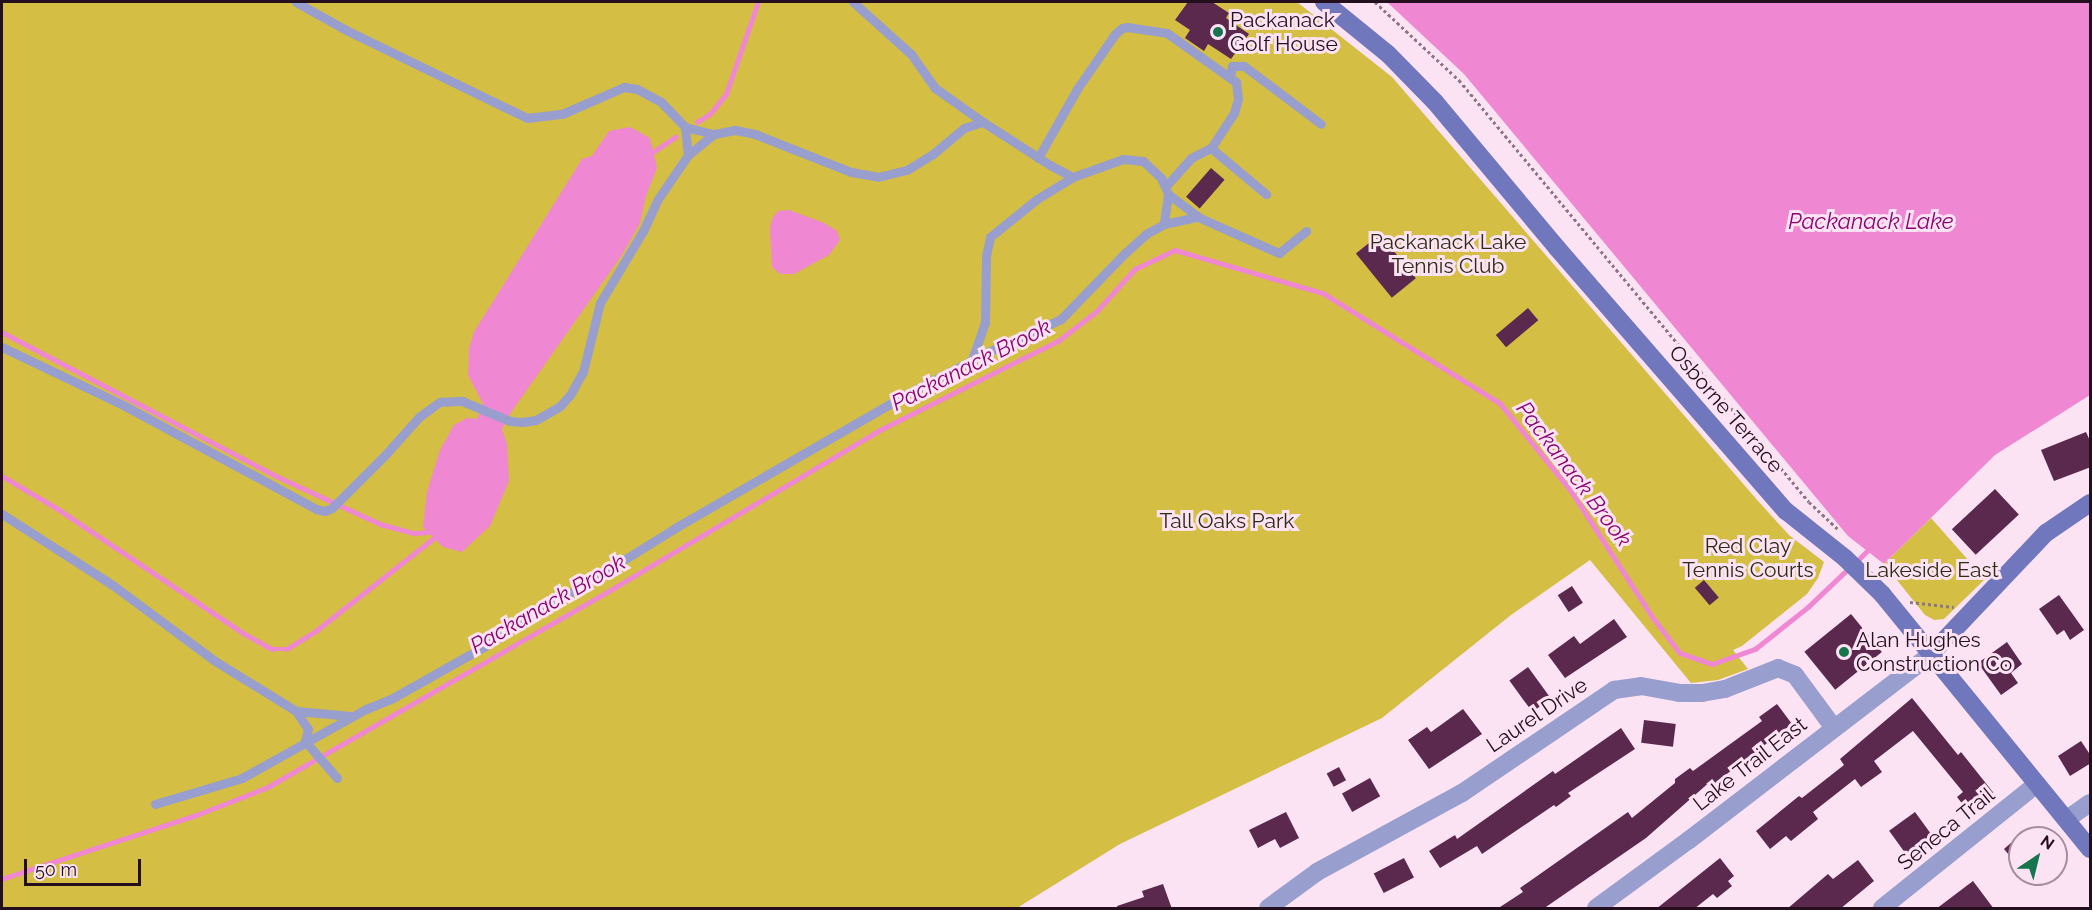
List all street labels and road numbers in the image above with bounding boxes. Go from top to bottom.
street label: Osborne Terrace [1664,340,1788,478]
street label: Laurel Drive [1482,672,1592,758]
street label: Lake Trail East [1688,711,1812,817]
street label: Seneca Trail [1892,782,2000,876]

